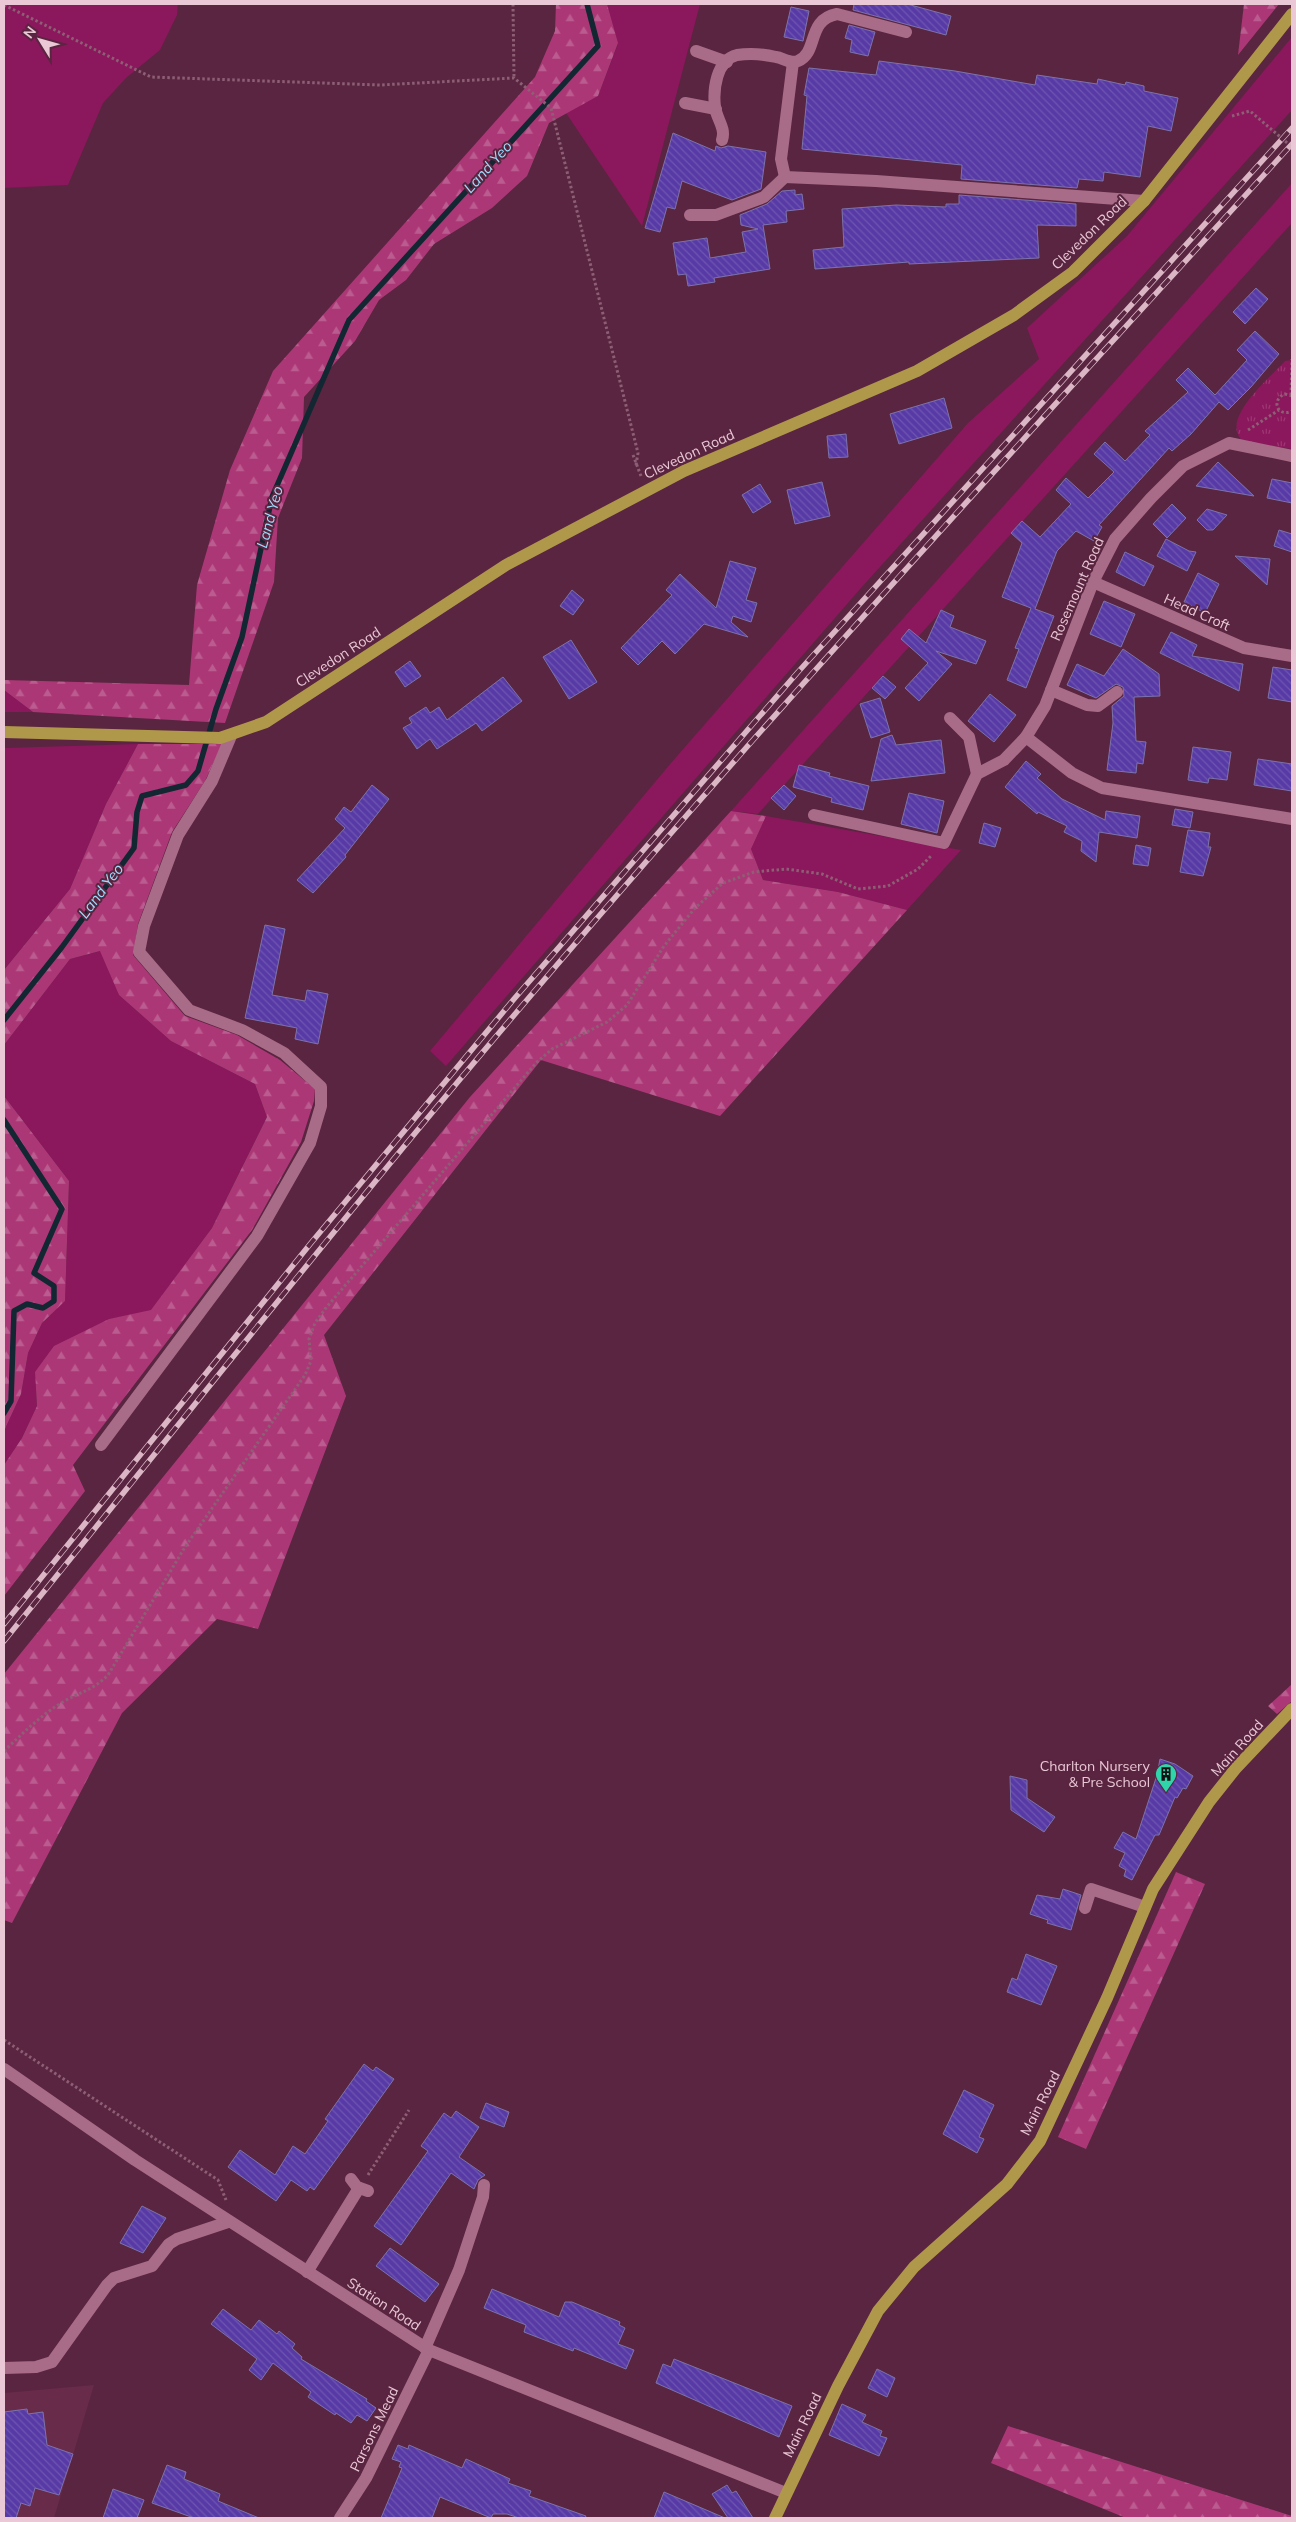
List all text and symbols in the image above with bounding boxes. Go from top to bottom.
north arrow [15,15,65,65]
text: N [19,23,40,42]
water label: Land Yeo [459,136,516,197]
street label: Clevedon Road [1048,192,1130,274]
street label: Clevedon Road [641,425,737,483]
water label: Land Yeo [252,483,287,550]
street label: Rosemount Road [1046,534,1108,644]
street label: Head Croft [1161,589,1233,635]
street label: Clevedon Road [292,623,384,691]
water label: Land Yeo [74,859,128,922]
street label: Main Road [1207,1716,1267,1780]
place label: Charlton Nursery & Pre School [1040,1757,1151,1791]
building icon: Charlton Nursery & Pre School [1154,1762,1178,1793]
street label: Main Road [1016,2068,1064,2138]
street label: Station Road [344,2273,424,2335]
street label: Parsons Mead [346,2384,402,2474]
street label: Main Road [779,2390,825,2460]

